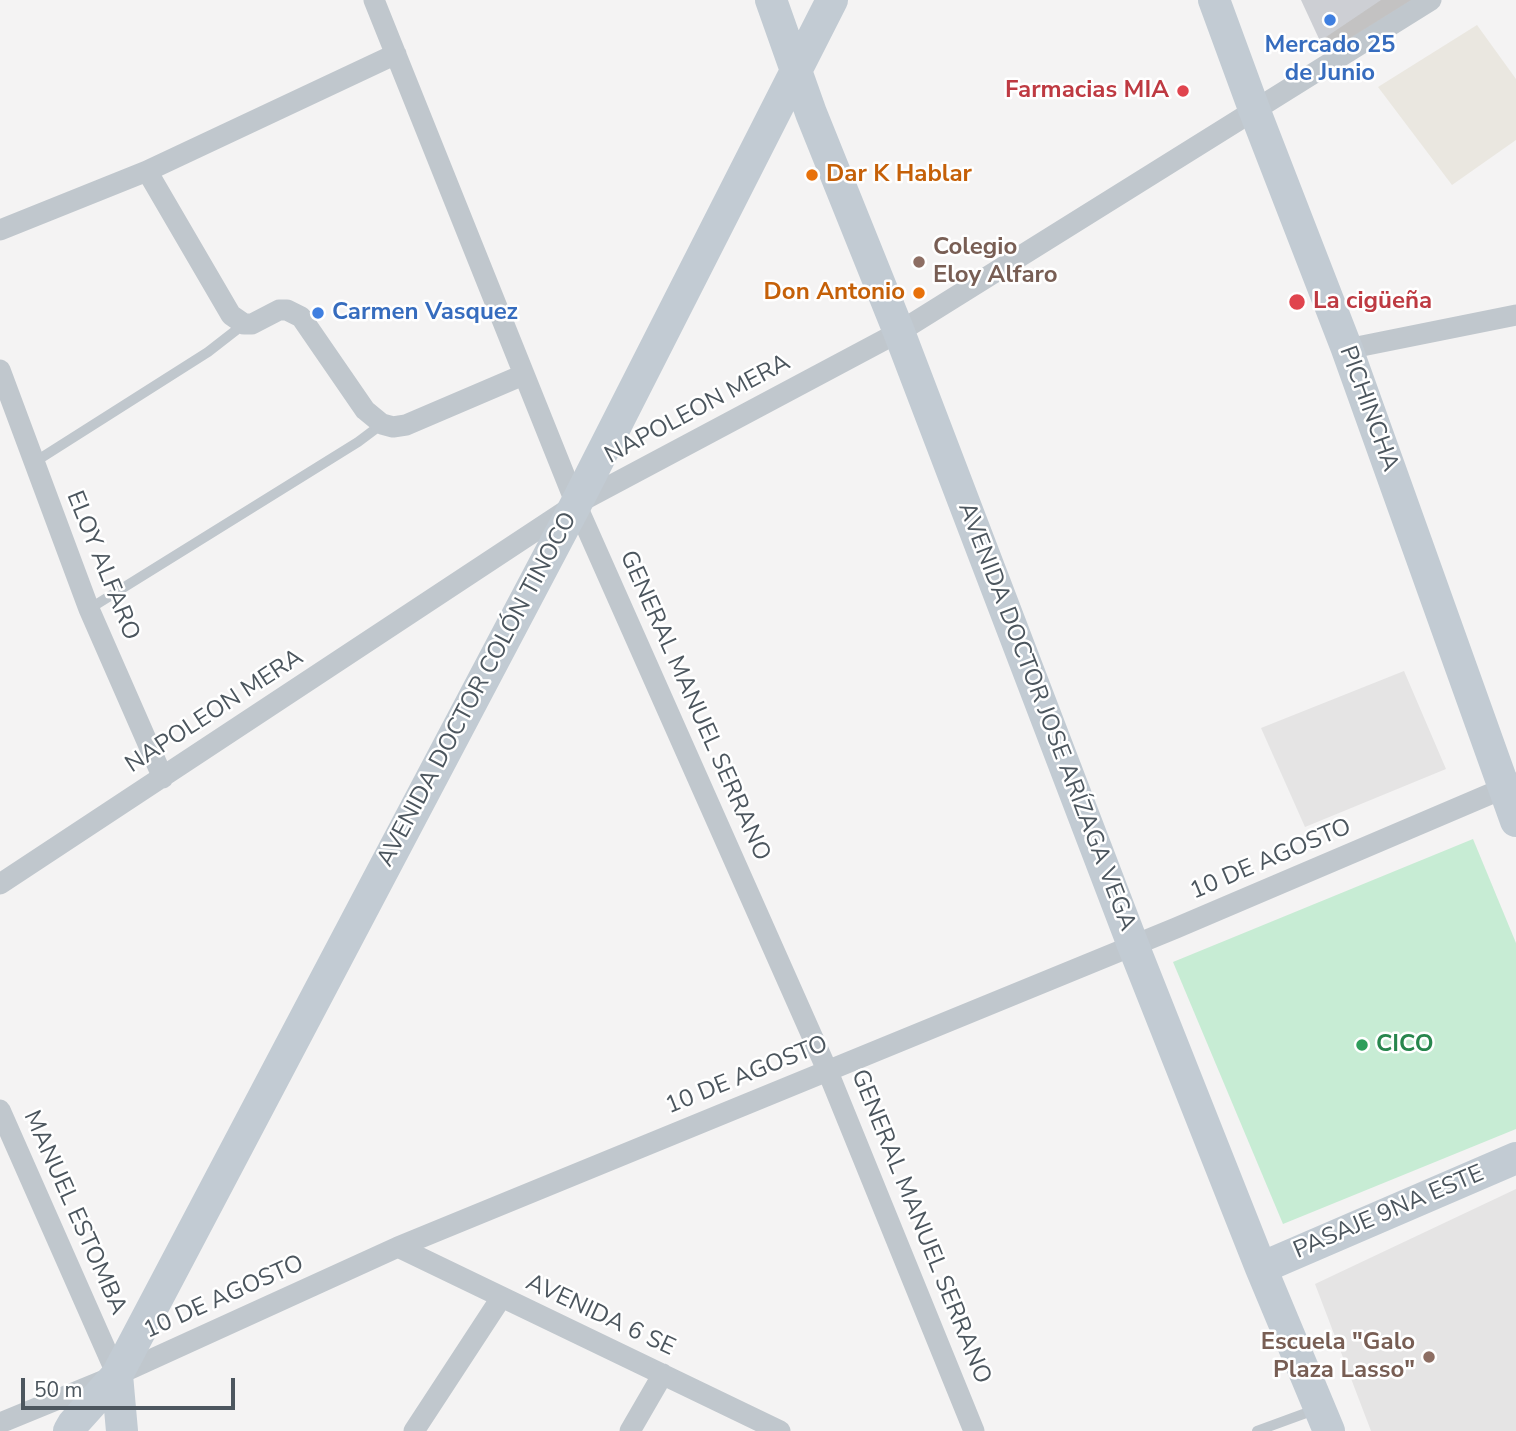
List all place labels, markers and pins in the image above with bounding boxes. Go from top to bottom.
marker: Mercado 25 de Junio [1322,12,1338,28]
place label: Mercado 25 de Junio [1265,32,1395,88]
place label: Farmacias MIA [1005,77,1169,105]
marker: Farmacias MIA [1175,83,1191,99]
place label: Dar K Hablar [826,161,972,189]
marker: Dar K Hablar [804,167,820,183]
place label: Colegio Eloy Alfaro [933,234,1058,290]
marker: Colegio Eloy Alfaro [911,254,927,270]
place label: Don Antonio [764,279,905,307]
marker: Don Antonio [911,285,927,301]
place label: La cigüeña [1313,288,1432,316]
marker: La cigüeña [1287,292,1307,312]
place label: Carmen Vasquez [332,299,518,327]
marker: Carmen Vasquez [310,305,326,321]
place label: CICO [1376,1031,1434,1059]
marker: CICO [1354,1037,1370,1053]
place label: Escuela "Galo Plaza Lasso" [1261,1329,1415,1385]
marker: Escuela "Galo Plaza Lasso" [1421,1349,1437,1365]

